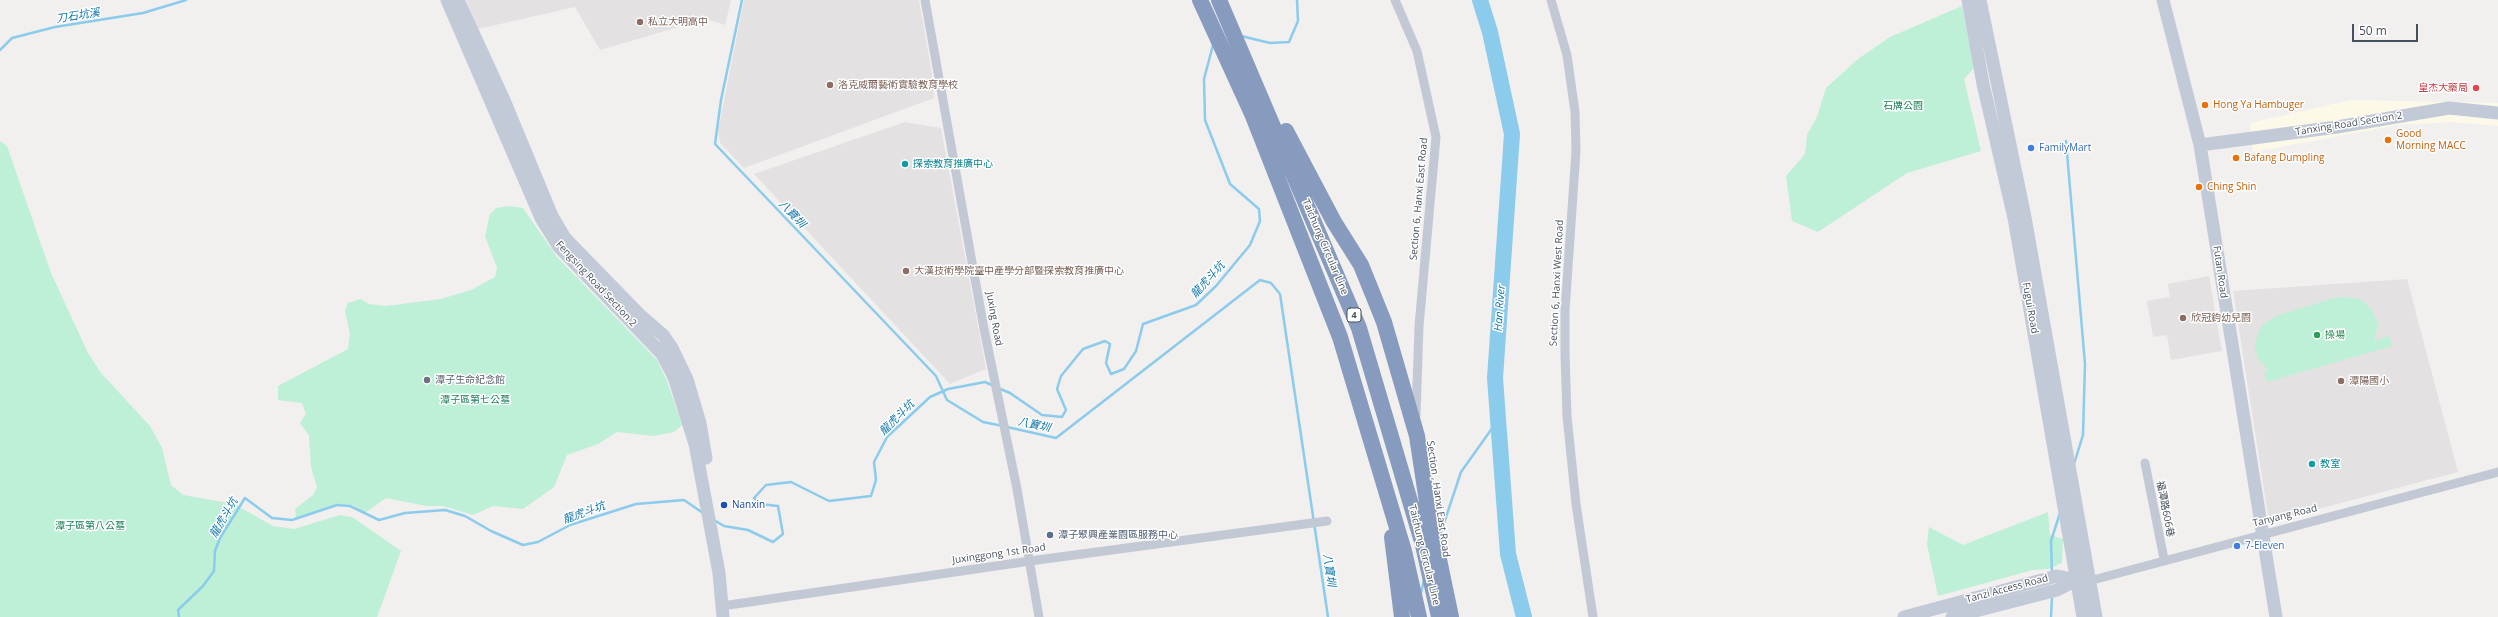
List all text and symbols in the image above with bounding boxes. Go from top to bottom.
water label: 刀石坑溪 [55,6,101,26]
place label: 私立大明高中 [648,16,708,28]
scale bar [2354,16,2420,42]
marker: 私立大明高中 [635,17,645,27]
text: 50 m [2359,22,2387,39]
place label: 洛克威爾藝術實驗教育學校 [838,79,958,91]
marker: 洛克威爾藝術實驗教育學校 [825,80,835,90]
place label: 皇杰大藥局 [2418,82,2468,94]
marker: 皇杰大藥局 [2471,83,2481,93]
place label: Hong Ya Hambuger [2213,99,2304,111]
park label: 石牌公園 [1883,100,1923,112]
marker: Hong Ya Hambuger [2200,100,2210,110]
street label: Tanxing Road Section 2 [2295,110,2403,138]
place label: Good Morning MACC [2396,128,2466,152]
marker: Good Morning MACC [2383,135,2393,145]
street label: Section 6, Hanxi East Road [1408,137,1430,261]
place label: FamilyMart [2039,142,2091,154]
marker: FamilyMart [2026,143,2036,153]
place label: Bafang Dumpling [2244,152,2324,164]
marker: Bafang Dumpling [2231,153,2241,163]
place label: 探索教育推廣中心 [913,158,993,170]
marker: 探索教育推廣中心 [900,159,910,169]
place label: Ching Shin [2207,181,2256,193]
marker: Ching Shin [2194,182,2204,192]
street label: Taichung Circular Line [1299,197,1351,297]
water label: 八寶圳 [776,198,808,230]
street label: Section 6, Hanxi West Road [1548,219,1566,347]
street label: Fengsing Road Section 2 [553,239,639,329]
street label: Futan Road [2210,245,2230,299]
water label: 龍虎斗坑 [1188,259,1228,301]
place label: 大漢技術學院臺中產學分部暨探索教育推廣中心 [914,265,1124,277]
marker: 大漢技術學院臺中產學分部暨探索教育推廣中心 [901,266,911,276]
street label: Fugui Road [2020,281,2040,335]
water label: Han River [1492,284,1508,332]
street label: Juxing Road [983,291,1005,347]
road number: 4 [1347,308,1361,322]
place label: 欣冠鈞幼兒園 [2191,312,2251,324]
marker: 欣冠鈞幼兒園 [2178,313,2188,323]
place label: 操場 [2325,329,2345,341]
marker: 操場 [2312,330,2322,340]
place label: 潭子生命紀念館 [435,374,505,386]
marker: 潭子生命紀念館 [422,375,432,385]
place label: 潭陽國小 [2349,375,2389,387]
marker: 潭陽國小 [2336,376,2346,386]
park label: 潭子區第七公墓 [440,394,510,406]
water label: 龍虎斗坑 [877,398,917,438]
water label: 八寶圳 [1016,415,1052,435]
street label: Section , Hanxi East Road [1424,440,1452,558]
place label: 教室 [2320,458,2340,470]
marker: 教室 [2307,459,2317,469]
street label: 福潭路606巷 [2154,480,2176,538]
water label: 龍虎斗坑 [207,496,241,540]
water label: 龍虎斗坑 [561,499,607,527]
place label: Nanxin [732,499,765,511]
marker: Nanxin [719,500,729,510]
street label: Tanyang Road [2252,502,2318,530]
street label: Taichung Circular Line [1406,504,1442,606]
park label: 潭子區第八公墓 [55,520,125,532]
place label: 潭子聚興產業園區服務中心 [1058,529,1178,541]
marker: 潭子聚興產業園區服務中心 [1045,530,1055,540]
place label: 7-Eleven [2245,540,2284,552]
street label: Juxinggong 1st Road [951,541,1047,567]
marker: 7-Eleven [2232,541,2242,551]
water label: 八寶圳 [1320,553,1338,587]
street label: Tanzi Access Road [1965,572,2049,606]

